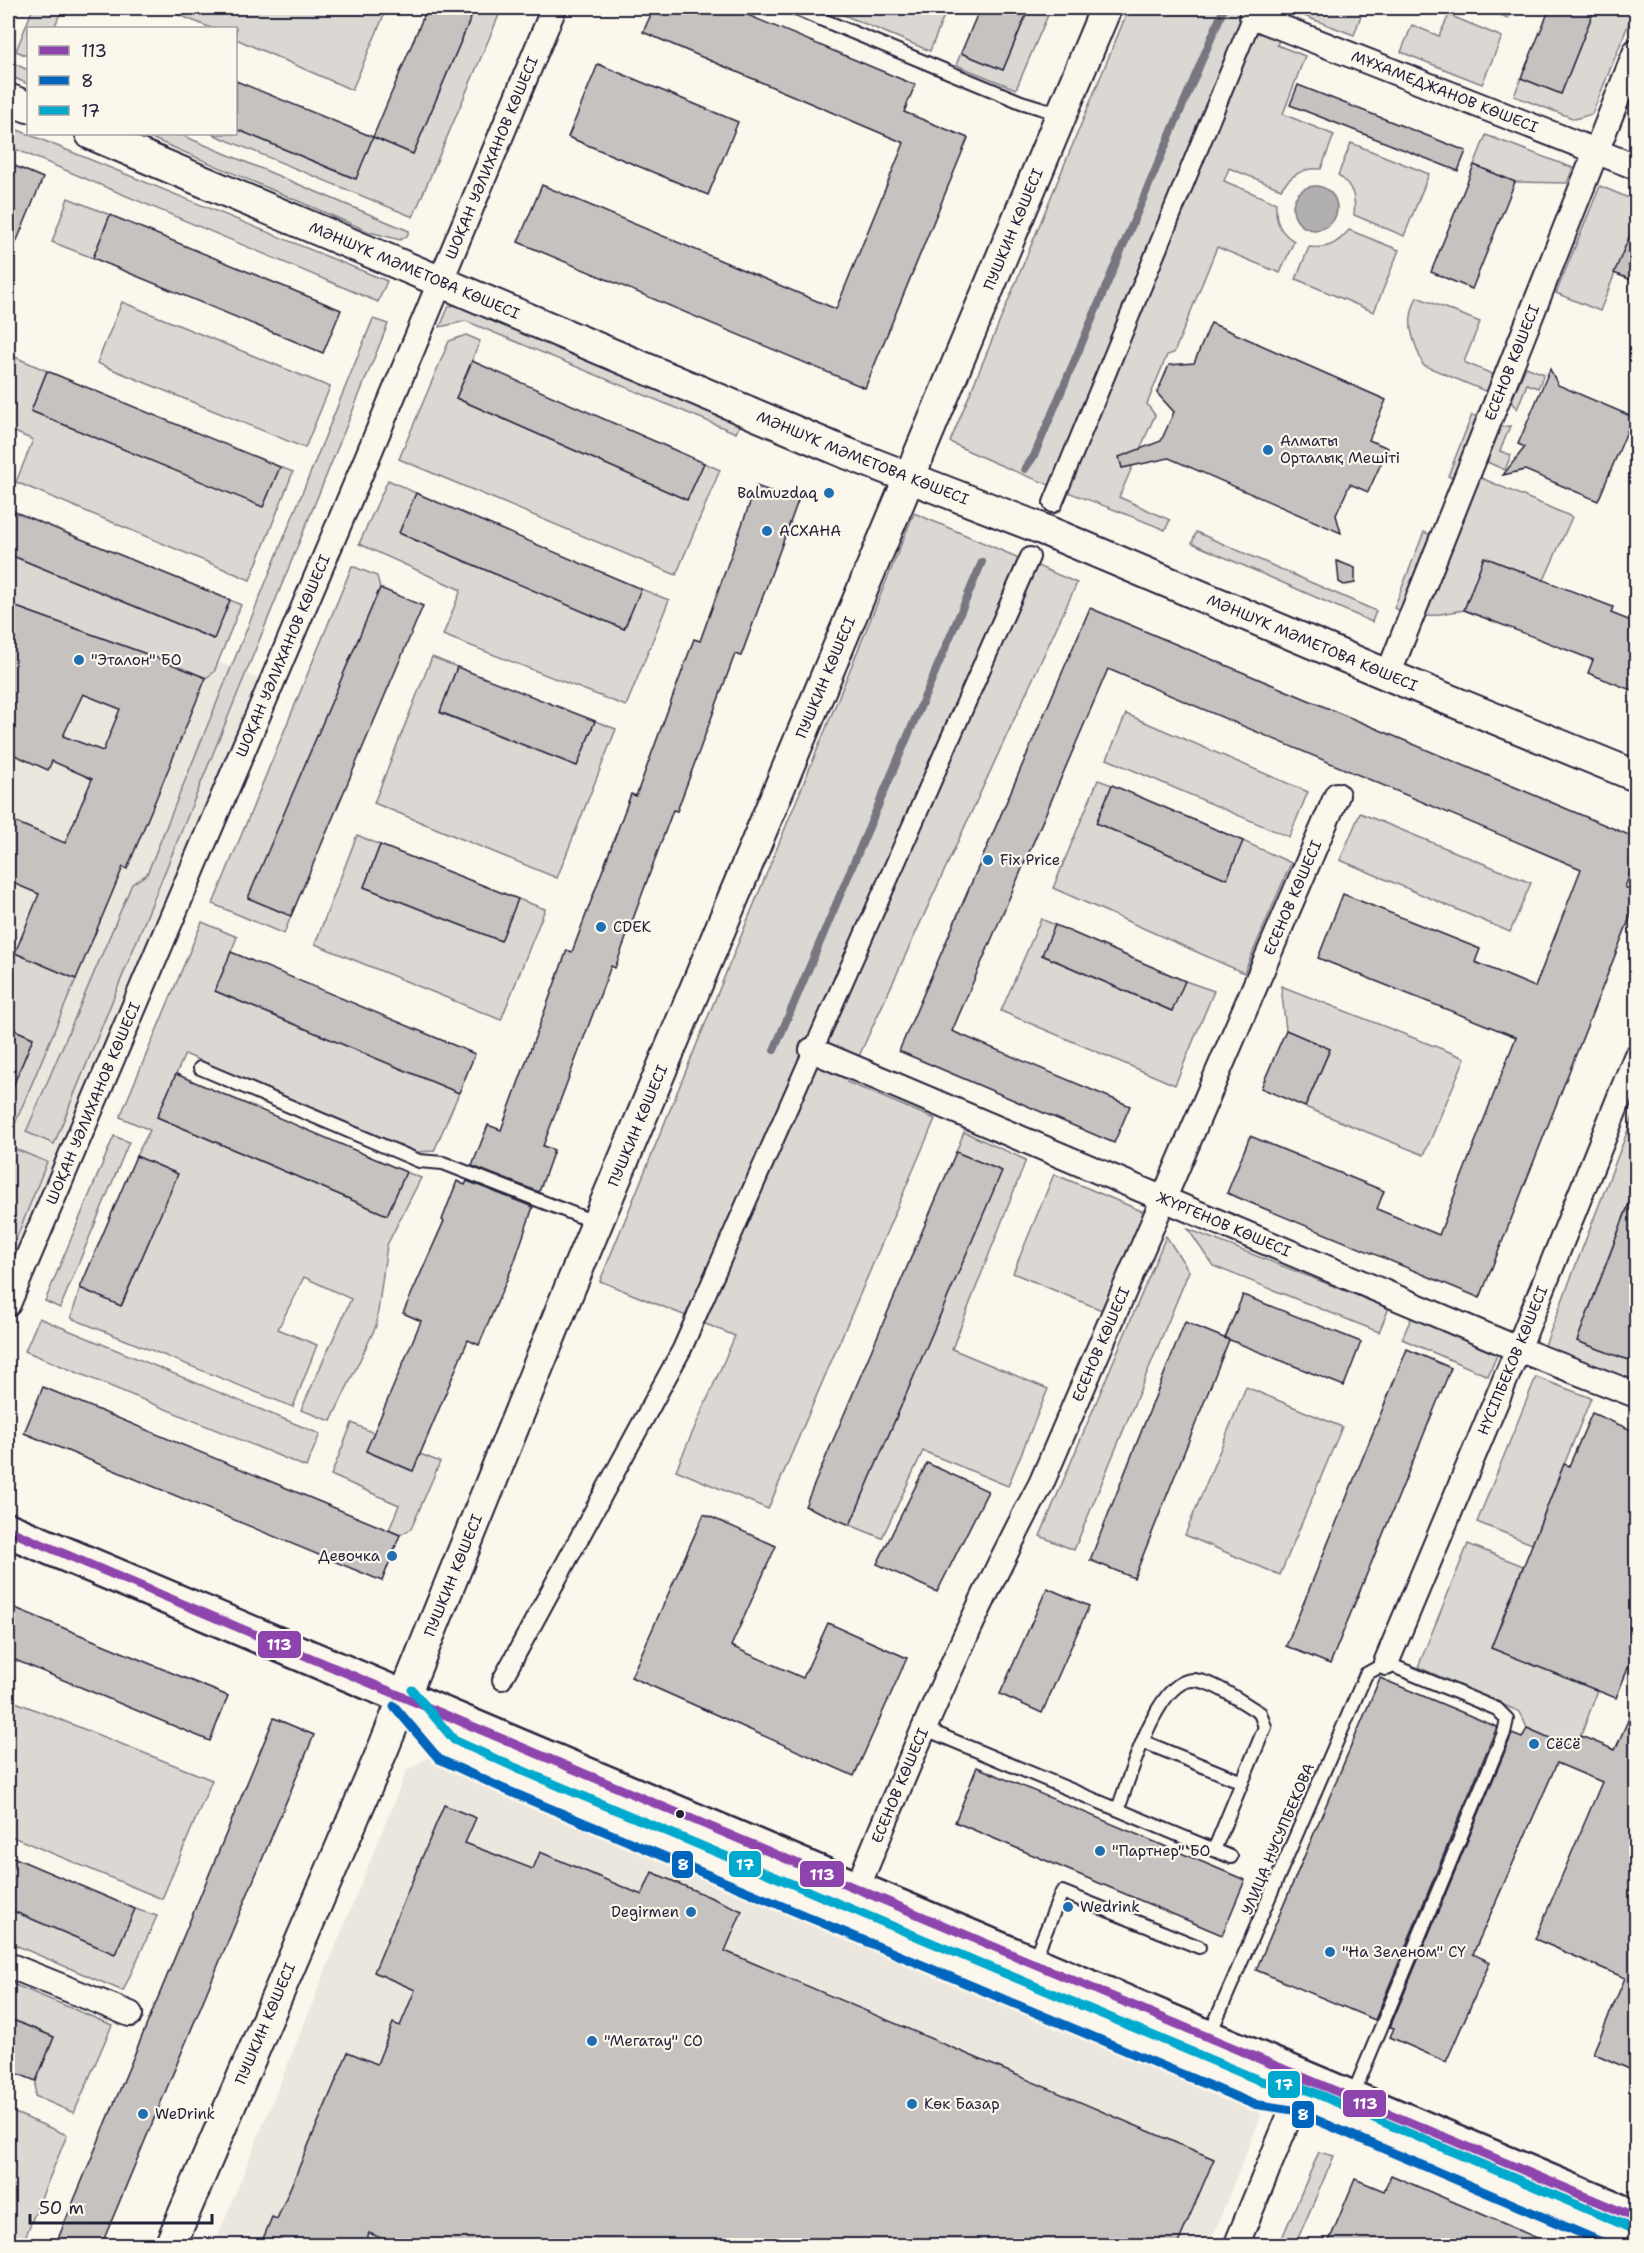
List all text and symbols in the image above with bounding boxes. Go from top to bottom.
legend [27,27,237,135]
text: 113 [81,39,107,63]
street label: МҰХАМЕДЖАНОВ КӨШЕСІ [1348,46,1541,137]
street label: ШОҚАН УӘЛИХАНОВ КӨШЕСІ [441,53,543,263]
text: 8 [81,69,94,93]
text: 17 [81,99,100,123]
street label: ПУШКИН КӨШЕСІ [979,165,1048,293]
street label: МӘНШҮК МӘМЕТОВА КӨШЕСІ [306,217,523,324]
street label: ЕСЕНОВ КӨШЕСІ [1480,302,1544,424]
street label: МӘНШҮК МӘМЕТОВА КӨШЕСІ [754,406,972,510]
place label: Алматы Орталық Мешіті [1280,431,1400,468]
marker: Алматы Орталық Мешіті [1261,443,1275,457]
place label: Balmuzdaq [737,483,818,503]
marker: Balmuzdaq [822,486,836,500]
place label: ACXAHA [779,521,841,541]
marker: ACXAHA [760,524,774,538]
street label: ШОҚАН УӘЛИХАНОВ КӨШЕСІ [231,552,335,760]
street label: МӘНШҮК МӘМЕТОВА КӨШЕСІ [1204,590,1420,696]
street label: ПУШКИН КӨШЕСІ [791,614,860,742]
place label: "Эталон" БО [91,650,181,670]
marker: "Эталон" БО [72,653,86,667]
street label: ЕСЕНОВ КӨШЕСІ [1259,837,1326,958]
place label: Fix Price [1000,850,1060,870]
marker: Fix Price [981,853,995,867]
place label: CDEK [613,917,651,937]
marker: CDEK [594,920,608,934]
street label: ШОҚАН УӘЛИХАНОВ КӨШЕСІ [41,999,145,1208]
street label: ПУШКИН КӨШЕСІ [603,1062,672,1190]
street label: ЖҮРГЕНОВ КӨШЕСІ [1154,1187,1294,1262]
street label: НҮСІПБЕКОВ КӨШЕСІ [1473,1283,1552,1438]
street label: ЕСЕНОВ КӨШЕСІ [1067,1284,1134,1405]
street label: ПУШКИН КӨШЕСІ [420,1511,487,1640]
place label: Девочка [318,1546,381,1566]
marker: Девочка [385,1549,399,1563]
line badge: 113 [257,1630,302,1659]
text: 113 [266,1634,292,1655]
street label: ЕСЕНОВ КӨШЕСІ [867,1725,933,1846]
place label: СёСё [1546,1734,1581,1754]
marker: СёСё [1527,1737,1541,1751]
street label: УЛИЦА НУСУПБЕКОВА [1237,1760,1319,1918]
unlabelled marker [674,1808,686,1820]
place label: "Партнер" БО [1112,1841,1210,1861]
marker: "Партнер" БО [1093,1844,1107,1858]
line badge: 8 [671,1850,694,1879]
line badge: 17 [728,1850,762,1878]
text: 8 [677,1854,689,1875]
text: 17 [736,1854,754,1875]
line badge: 113 [799,1860,845,1888]
text: 113 [809,1864,835,1885]
place label: Wedrink [1080,1897,1140,1917]
marker: Wedrink [1061,1900,1075,1914]
place label: Degirmen [611,1902,679,1922]
marker: Degirmen [684,1905,698,1919]
place label: "На Зеленом" СҮ [1342,1942,1466,1962]
marker: "На Зеленом" СҮ [1323,1945,1337,1959]
street label: ПУШКИН КӨШЕСІ [230,1960,300,2087]
place label: "Мегатау" СО [604,2031,703,2051]
marker: "Мегатау" СО [585,2034,599,2048]
line badge: 17 [1267,2070,1301,2099]
text: 17 [1275,2074,1293,2095]
line badge: 113 [1342,2089,1387,2118]
text: 113 [1352,2093,1378,2114]
place label: Көк Базар [924,2094,1000,2114]
marker: Көк Базар [905,2097,919,2111]
line badge: 8 [1291,2100,1315,2129]
place label: WeDrink [155,2104,215,2124]
text: 8 [1297,2104,1309,2125]
marker: WeDrink [136,2107,150,2121]
scale bar [30,2187,212,2225]
text: 50 m [39,2196,84,2220]

